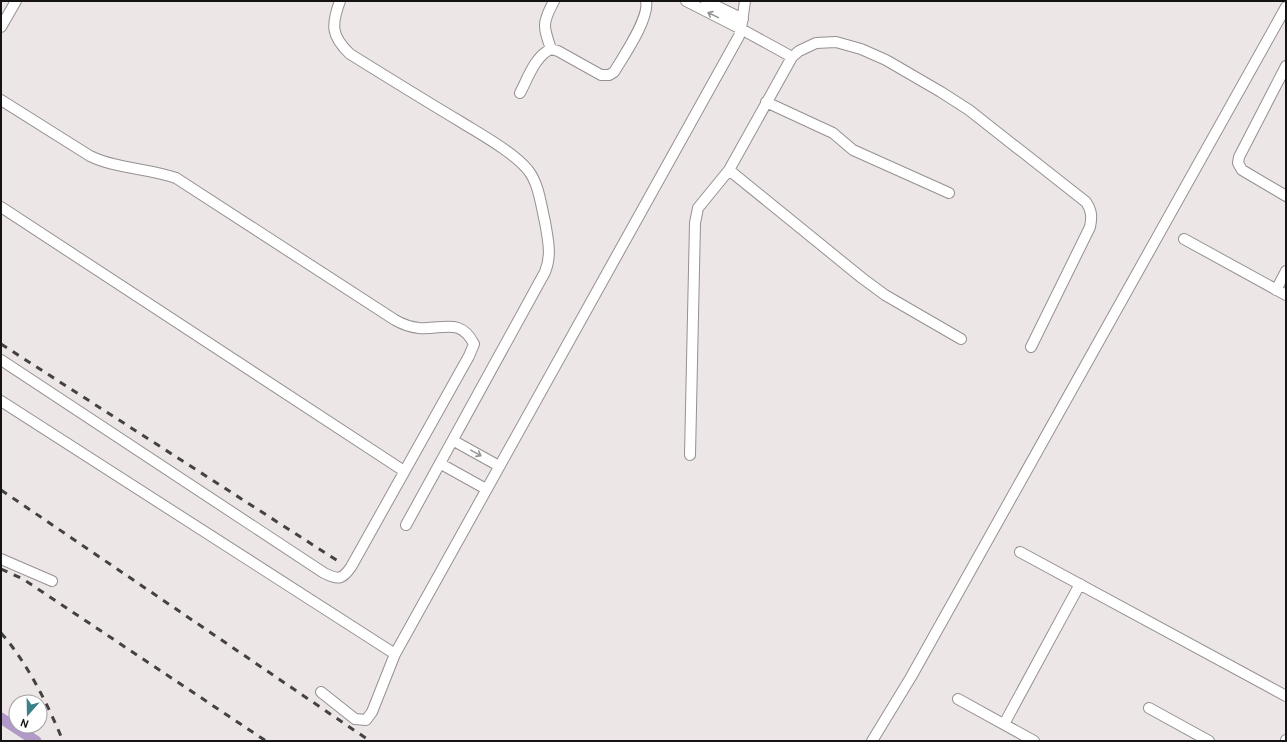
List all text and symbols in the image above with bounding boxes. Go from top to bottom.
one-way arrow [708,11,720,18]
one-way arrow [470,450,482,458]
north arrow [8,694,48,734]
text: N [19,715,31,731]

